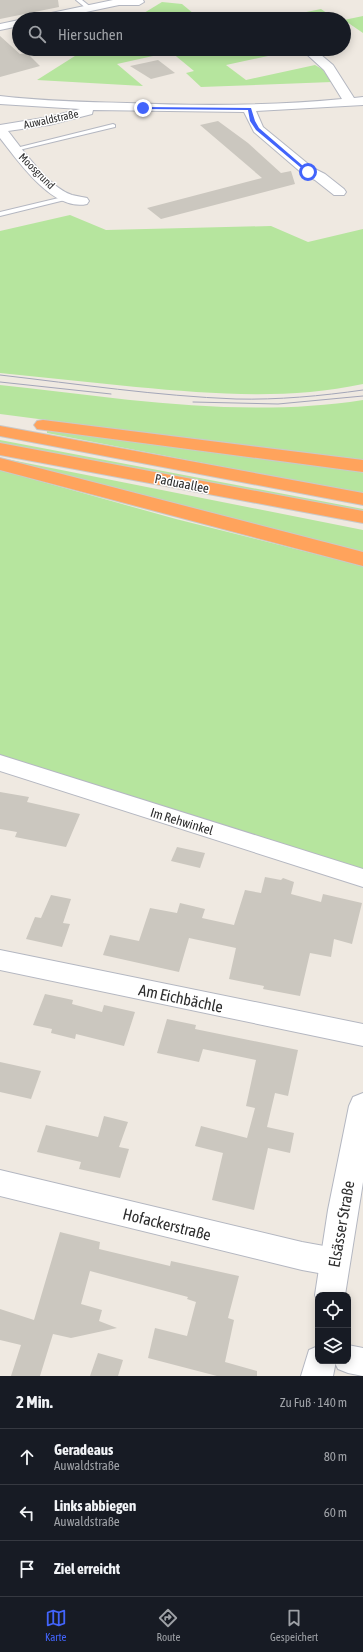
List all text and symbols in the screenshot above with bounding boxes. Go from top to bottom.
search box [12,12,351,56]
icon: search [26,23,48,45]
text: Hier suchen [58,26,123,43]
route end [134,99,152,117]
street label: Auwaldstraße [23,107,79,131]
street label: Moosgrund [17,151,57,191]
route start [299,163,317,181]
street label: Paduaallee [153,471,211,496]
street label: Im Rehwinkel [149,805,216,838]
street label: Am Eichbächle [137,980,225,1016]
street label: Elsässer Straße [325,1179,357,1269]
street label: Hofackerstraße [121,1204,213,1244]
map controls [315,1292,351,1364]
button: locate [315,1292,351,1328]
button: layers [315,1328,351,1364]
text: 2 Min. [16,1392,53,1412]
text: Zu Fuß · 140 m [280,1395,347,1410]
text: Geradeaus [54,1441,113,1458]
icon: ahead [16,1446,38,1468]
text: 80 m [324,1449,347,1464]
text: Auwaldstraße [54,1458,120,1473]
text: Links abbiegen [54,1497,136,1514]
icon: left [16,1502,38,1524]
text: 60 m [324,1505,347,1520]
text: Auwaldstraße [54,1514,120,1529]
icon: arrive [16,1558,38,1580]
text: Ziel erreicht [54,1560,120,1577]
tab: Karte [45,1607,67,1643]
tab: Route [156,1607,180,1643]
tab: Gespeichert [270,1607,318,1643]

